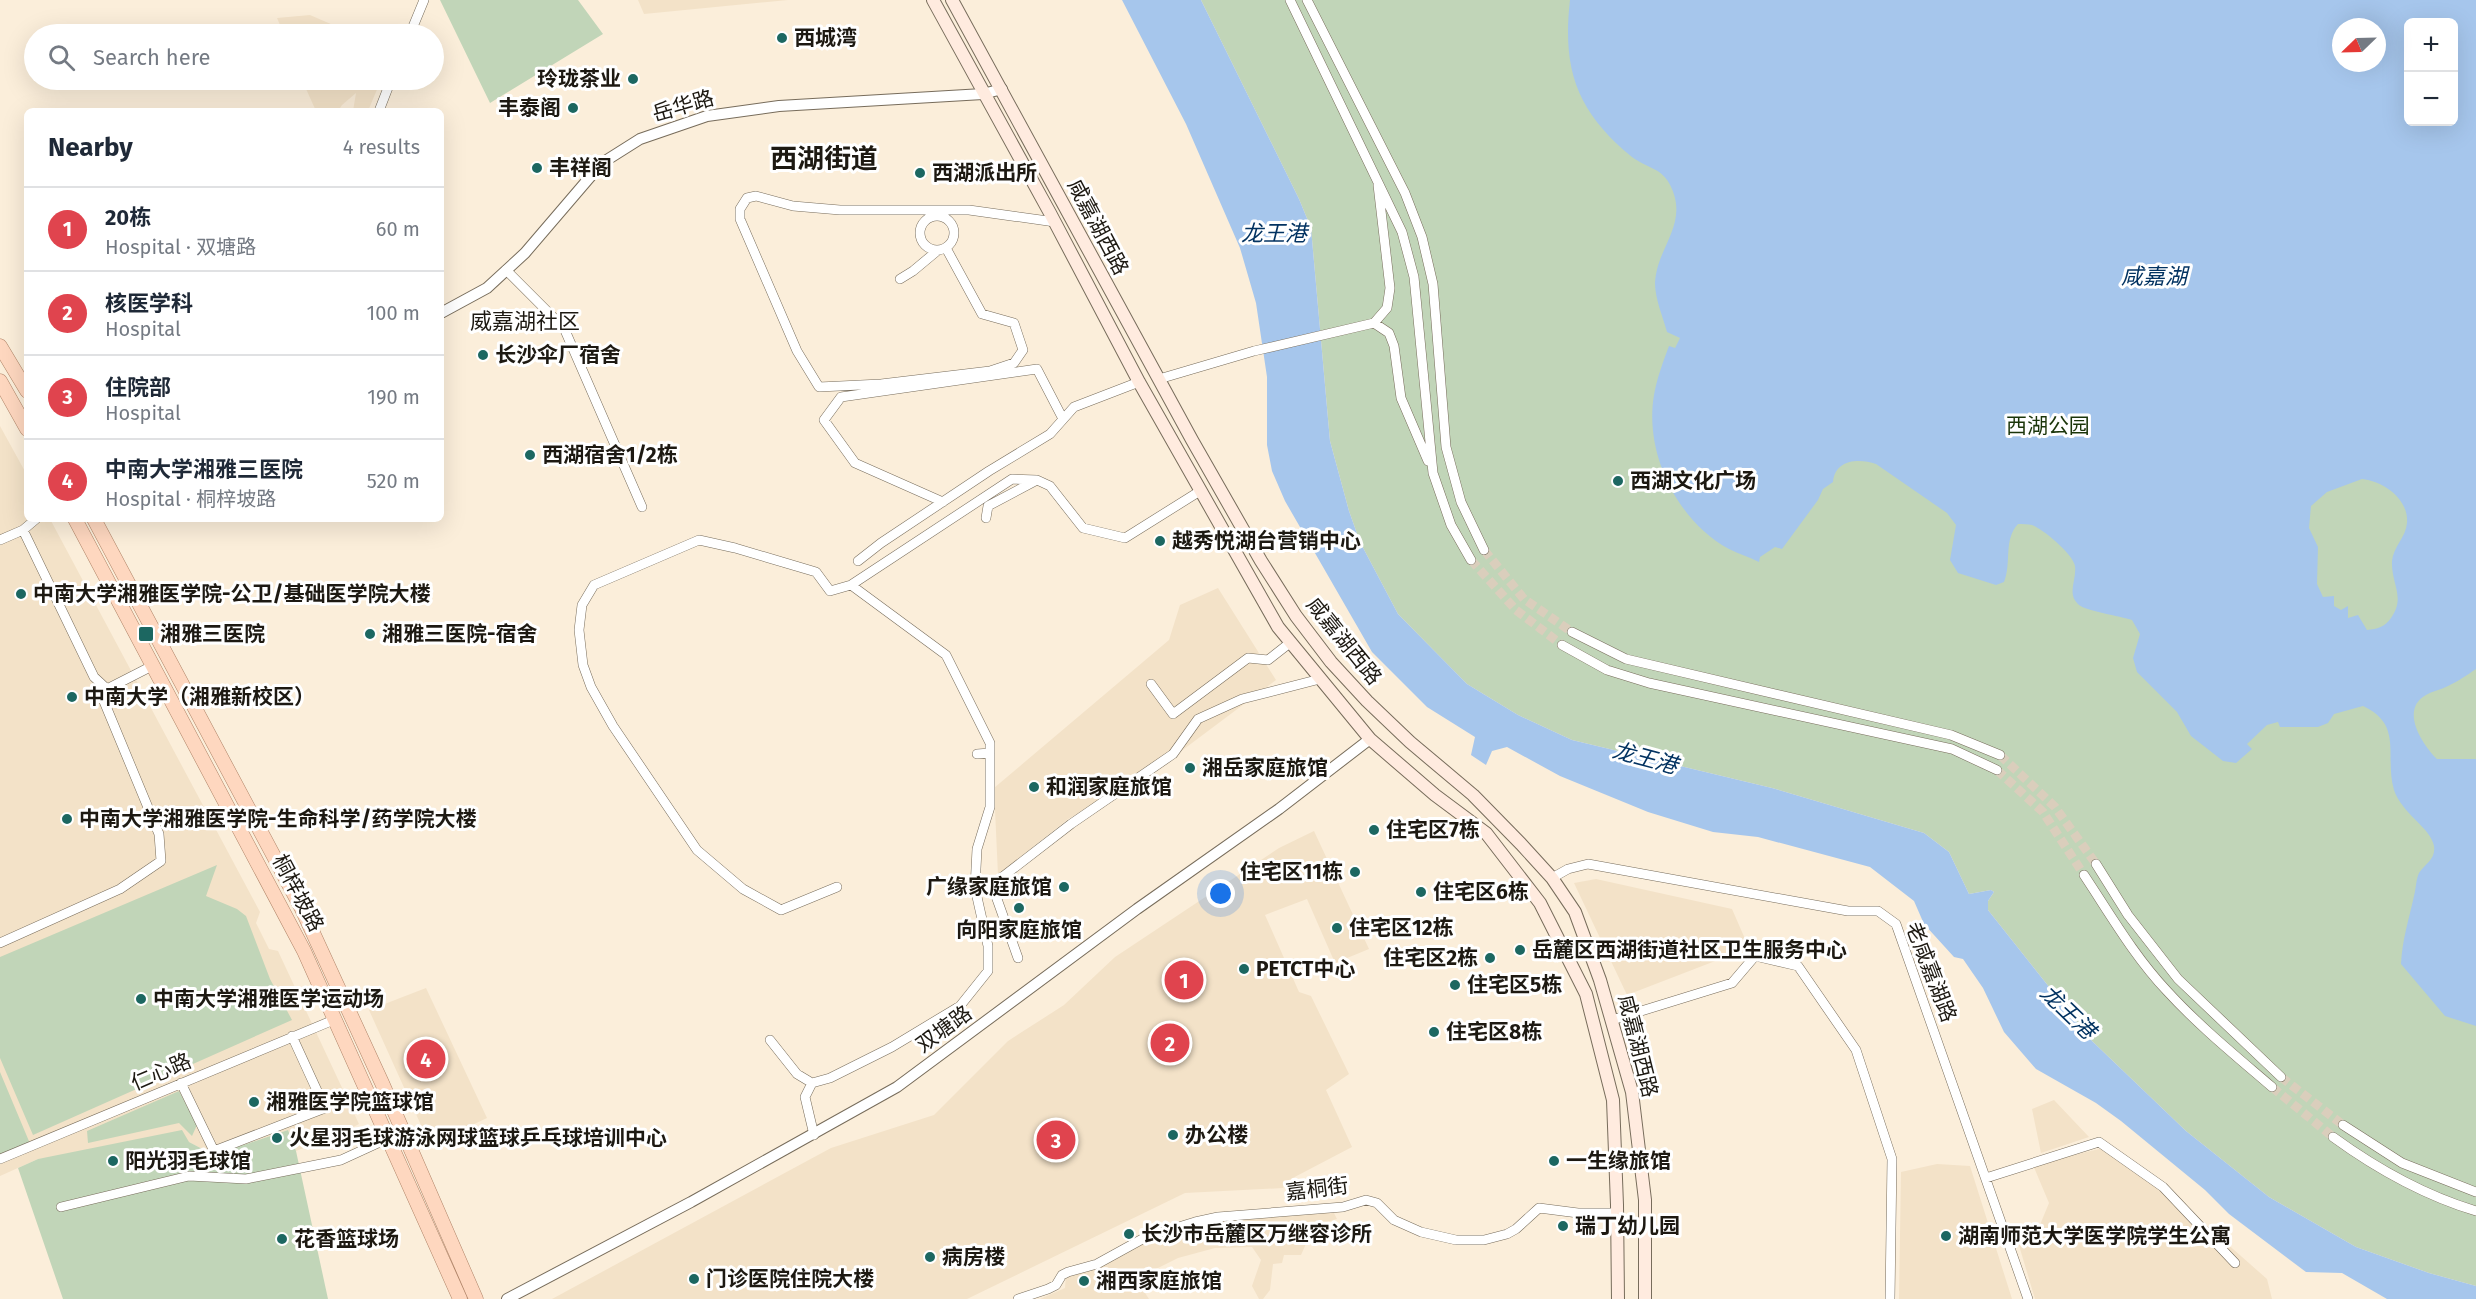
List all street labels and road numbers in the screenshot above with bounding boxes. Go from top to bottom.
street label: 岳华路 [649,85,717,127]
street label: 咸嘉湖西路 [1062,175,1134,279]
street label: 咸嘉湖西路 [1301,592,1387,690]
street label: 桐梓坡路 [267,850,329,936]
street label: 老咸嘉湖路 [1900,918,1962,1026]
street label: 咸嘉湖西路 [1613,992,1663,1100]
street label: 双塘路 [911,1000,977,1058]
street label: 仁心路 [127,1048,195,1096]
street label: 嘉桐街 [1284,1172,1350,1206]

